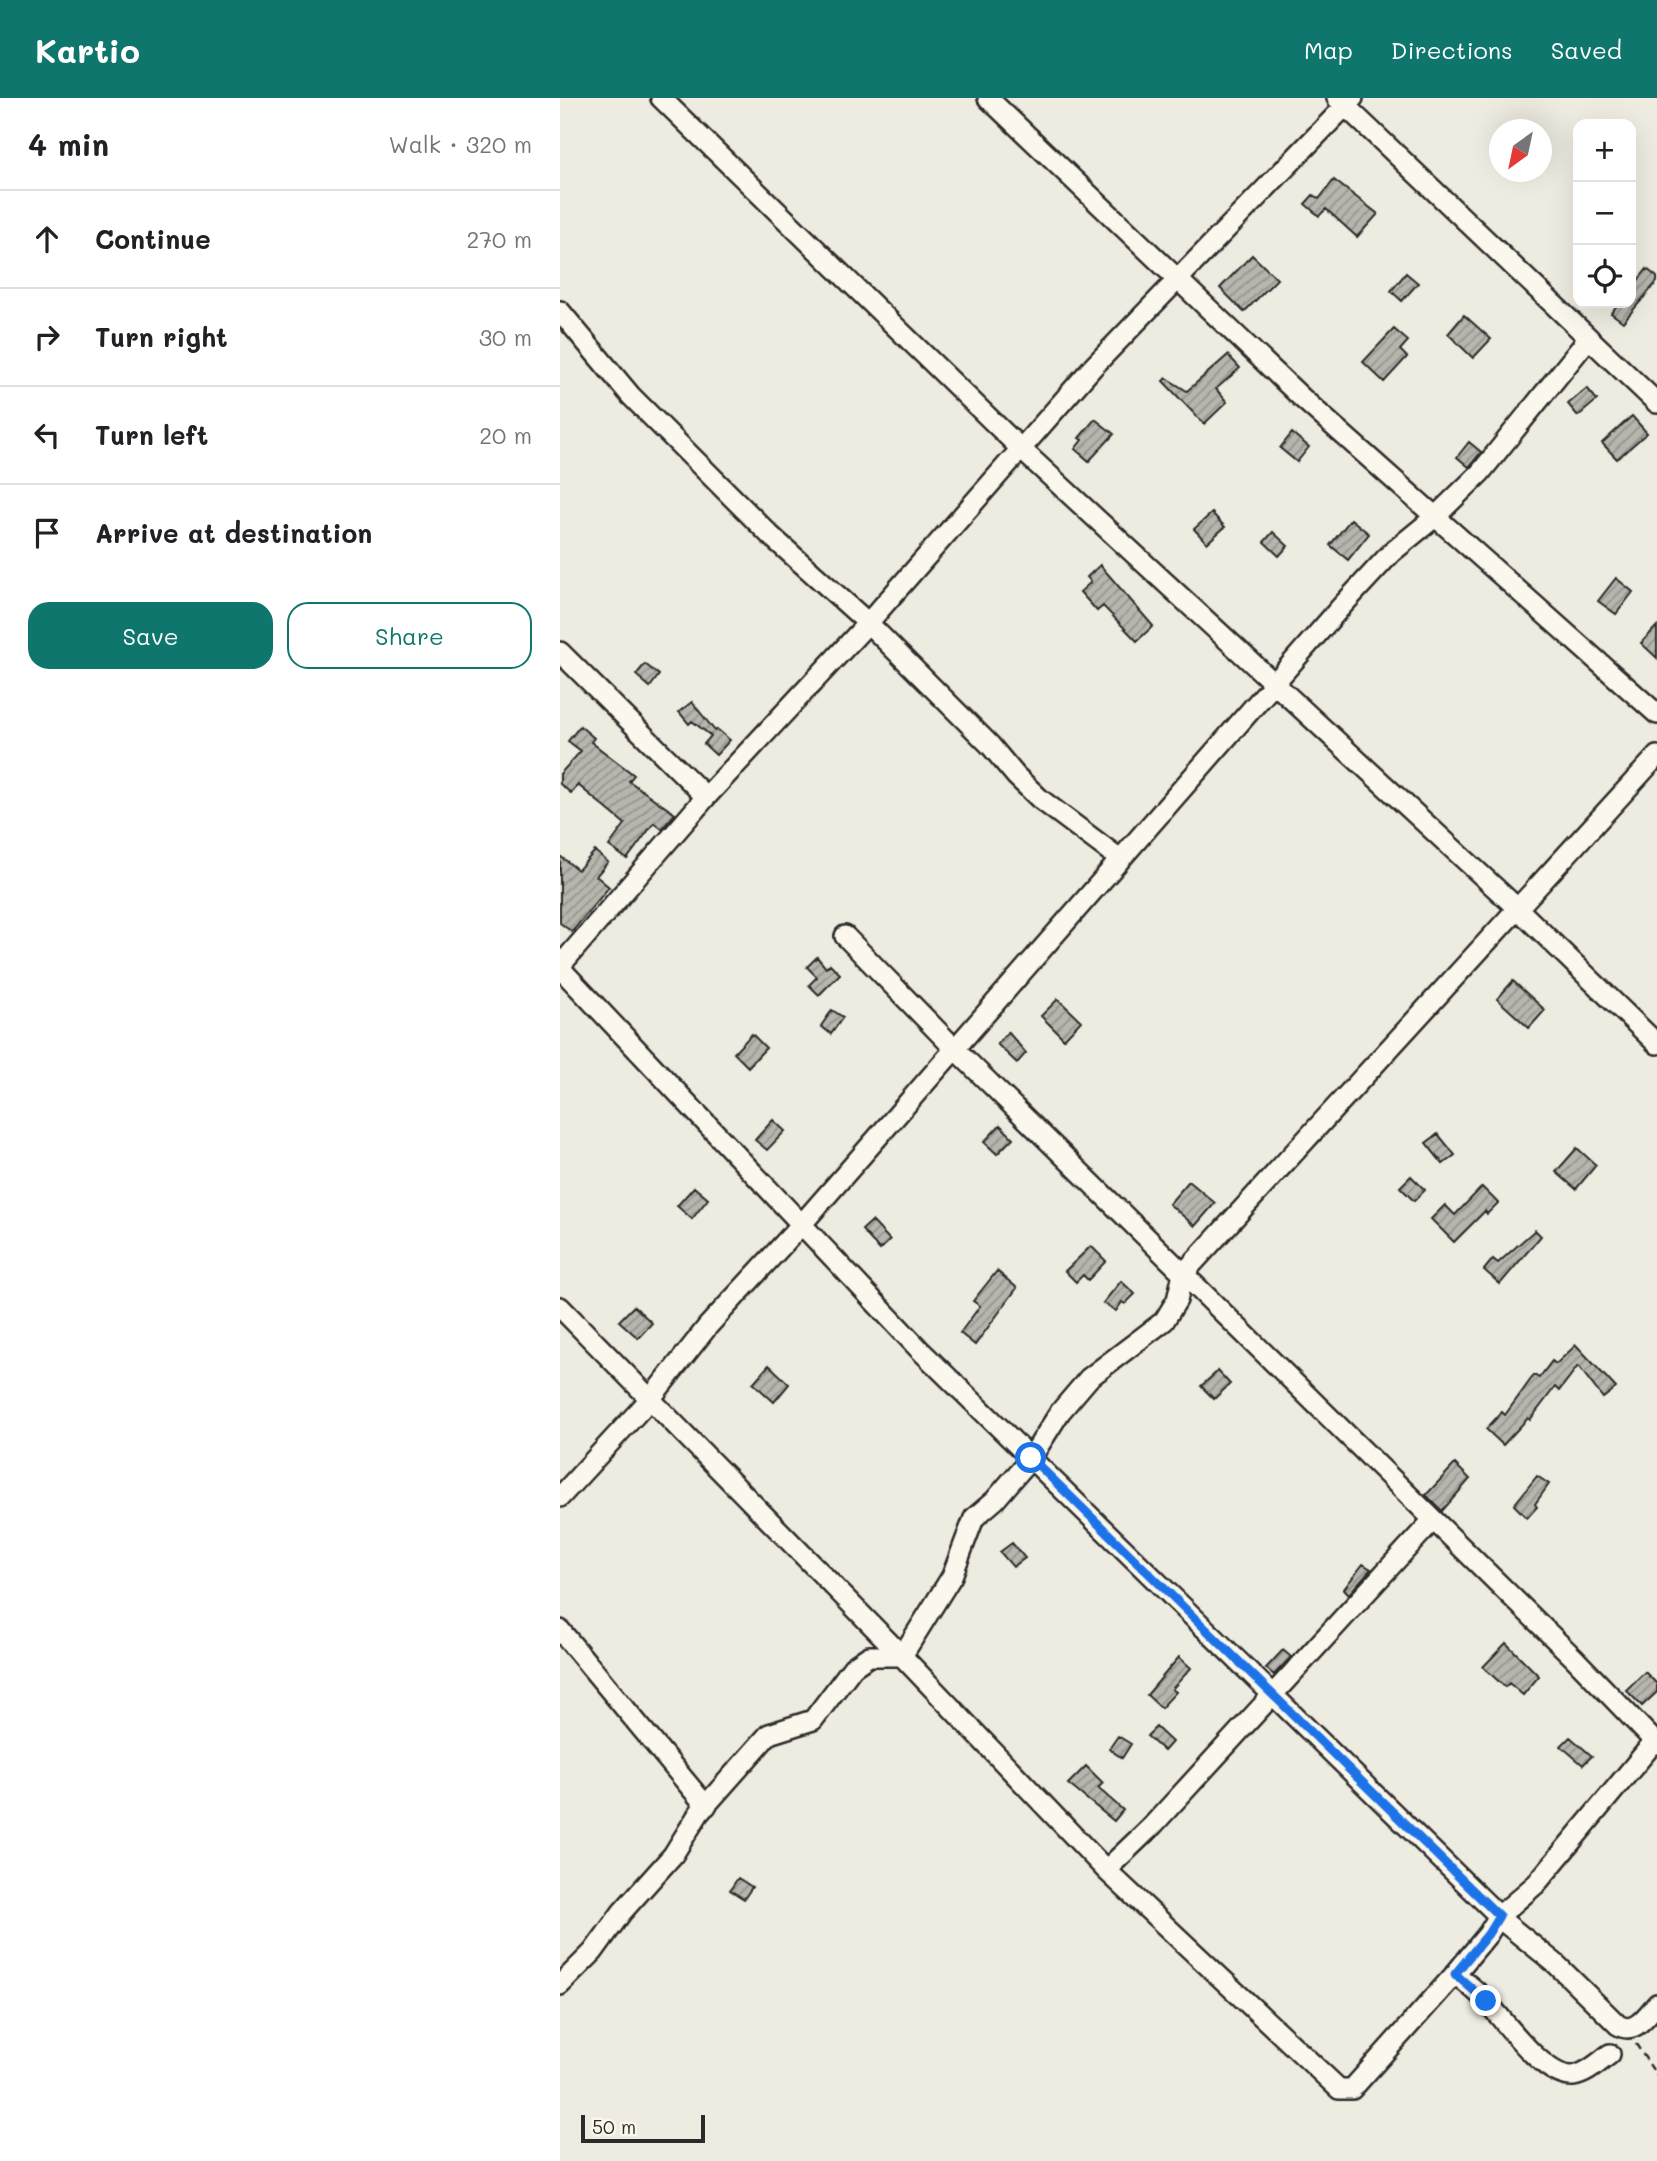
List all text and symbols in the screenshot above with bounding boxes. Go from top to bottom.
text: Kartio [35,28,140,71]
text: Map [1304,34,1353,65]
text: Directions [1391,34,1513,65]
text: Saved [1551,34,1622,65]
north arrow [1489,119,1552,182]
map controls [1573,119,1636,308]
button: + [1573,119,1636,182]
text: 4 min [28,124,109,164]
text: Walk · 320 m [389,129,532,159]
button: − [1573,182,1636,245]
icon: ahead [28,220,66,258]
text: Continue [95,222,211,256]
text: 270 m [467,224,532,254]
button: locate [1573,245,1636,308]
icon: right [28,318,66,356]
text: Turn right [95,320,228,354]
text: 30 m [479,322,532,352]
icon: left [28,416,66,454]
text: Turn left [95,418,208,452]
text: 20 m [479,420,532,450]
icon: arrive [28,514,66,552]
text: Arrive at destination [95,516,372,550]
button: Save [28,602,273,669]
button: Share [287,602,532,669]
route start [1015,1442,1046,1473]
route end [1470,1985,1501,2016]
scale bar [581,2112,705,2144]
text: 50 m [592,2114,636,2139]

